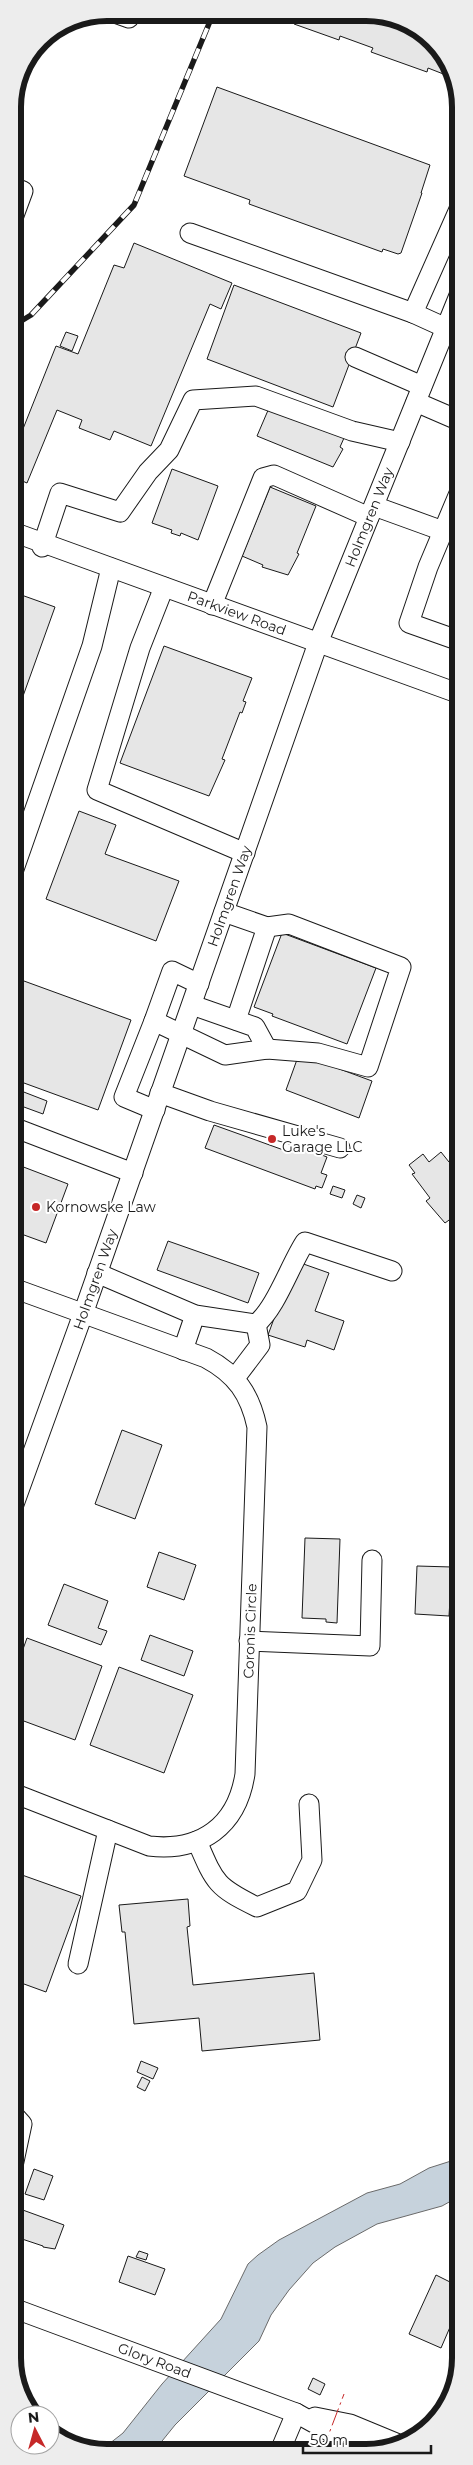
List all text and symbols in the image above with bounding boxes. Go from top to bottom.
street label: Holmgren Way [341,464,397,570]
street label: Parkview Road [185,587,289,639]
street label: Holmgren Way [203,843,255,949]
place label: Luke's Garage LLC [282,1122,362,1156]
marker: Luke's Garage LLC [266,1133,278,1145]
place label: Kornowske Law [46,1198,157,1216]
marker: Kornowske Law [30,1201,42,1213]
street label: Holmgren Way [69,1226,121,1332]
street label: Coronis Circle [239,1583,261,1679]
street label: Glory Road [115,2339,194,2382]
north arrow [10,2405,60,2455]
text: N [27,2408,40,2427]
scale bar [303,2422,430,2454]
text: 50 m [310,2430,348,2449]

